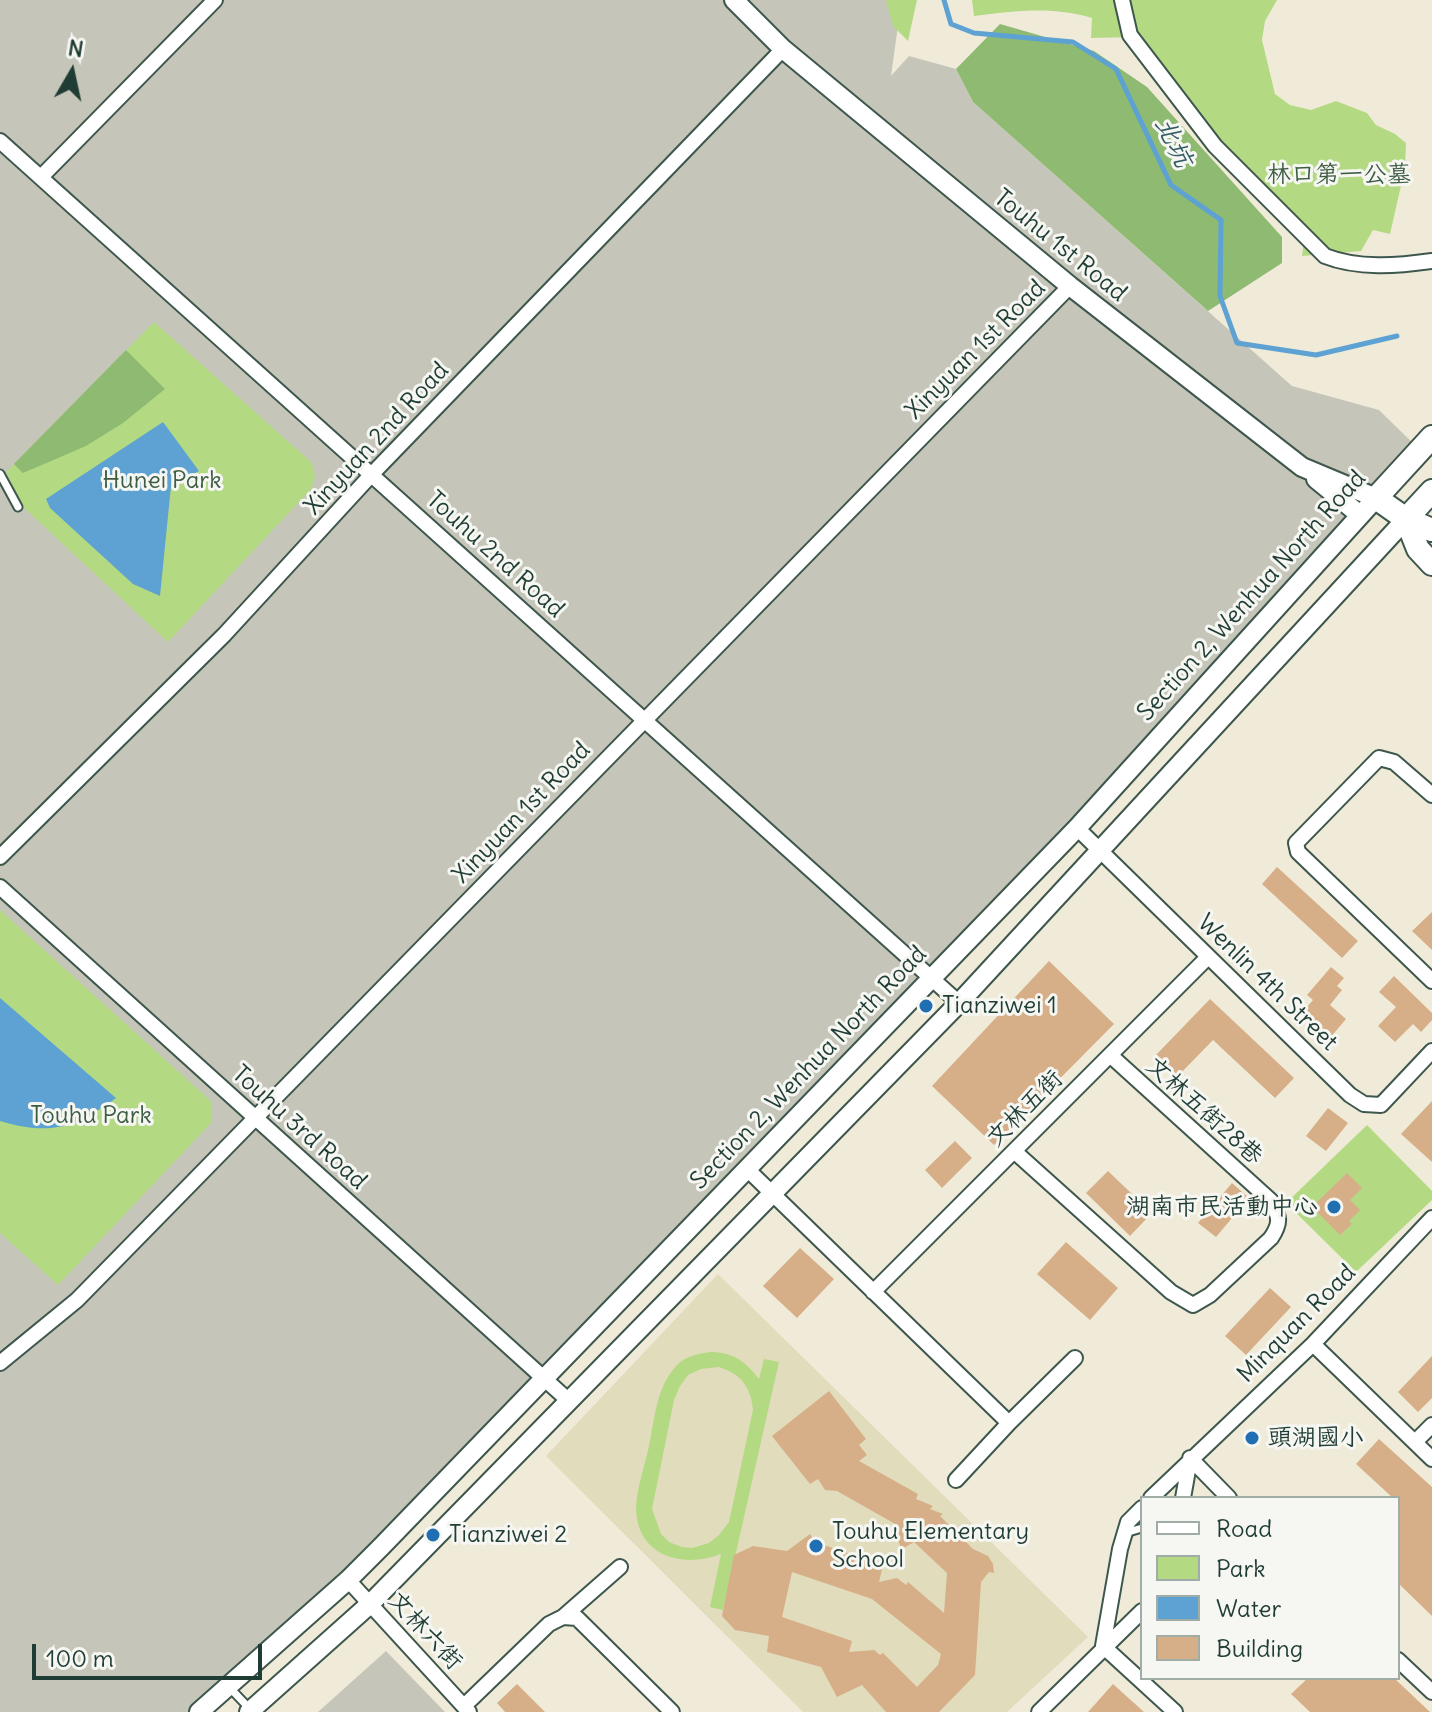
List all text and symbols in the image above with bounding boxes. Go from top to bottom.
north arrow [32,32,112,112]
text: N [66,33,85,63]
water label: 北坑 [1148,112,1198,172]
park label: 林口第一公墓 [1267,161,1411,189]
street label: Touhu 1st Road [988,184,1132,308]
street label: Xinyuan 1st Road [900,274,1052,426]
street label: Xinyuan 2nd Road [299,357,455,521]
street label: Section 2, Wenhua North Road [1132,465,1372,727]
park label: Hunei Park [103,467,221,495]
street label: Touhu 2nd Road [420,486,570,624]
street label: Xinyuan 1st Road [447,736,597,890]
street label: Wenlin 4th Street [1191,909,1343,1057]
street label: Section 2, Wenhua North Road [685,940,933,1196]
place label: Tianziwei 1 [942,992,1057,1020]
marker: Tianziwei 1 [917,997,935,1015]
street label: 文林五街28巷 [1140,1051,1268,1171]
street label: Touhu 3rd Road [226,1060,372,1196]
street label: 文林五街 [981,1065,1069,1153]
park label: Touhu Park [30,1102,152,1130]
place label: 湖南市民活動中心 [1126,1193,1318,1221]
marker: 湖南市民活動中心 [1325,1198,1343,1216]
street label: Minquan Road [1232,1259,1362,1389]
place label: 頭湖國小 [1268,1424,1364,1452]
marker: 頭湖國小 [1243,1429,1261,1447]
legend [1140,1496,1400,1680]
text: Road [1216,1513,1272,1543]
place label: Touhu Elementary School [832,1518,1029,1574]
place label: Tianziwei 2 [449,1521,567,1549]
marker: Tianziwei 2 [424,1526,442,1544]
marker: Touhu Elementary School [807,1537,825,1555]
text: Park [1216,1553,1266,1583]
street label: 文林六街 [382,1586,468,1676]
text: Water [1216,1593,1281,1623]
scale bar [36,1628,266,1678]
text: Building [1216,1633,1303,1663]
text: 100 m [46,1643,114,1673]

